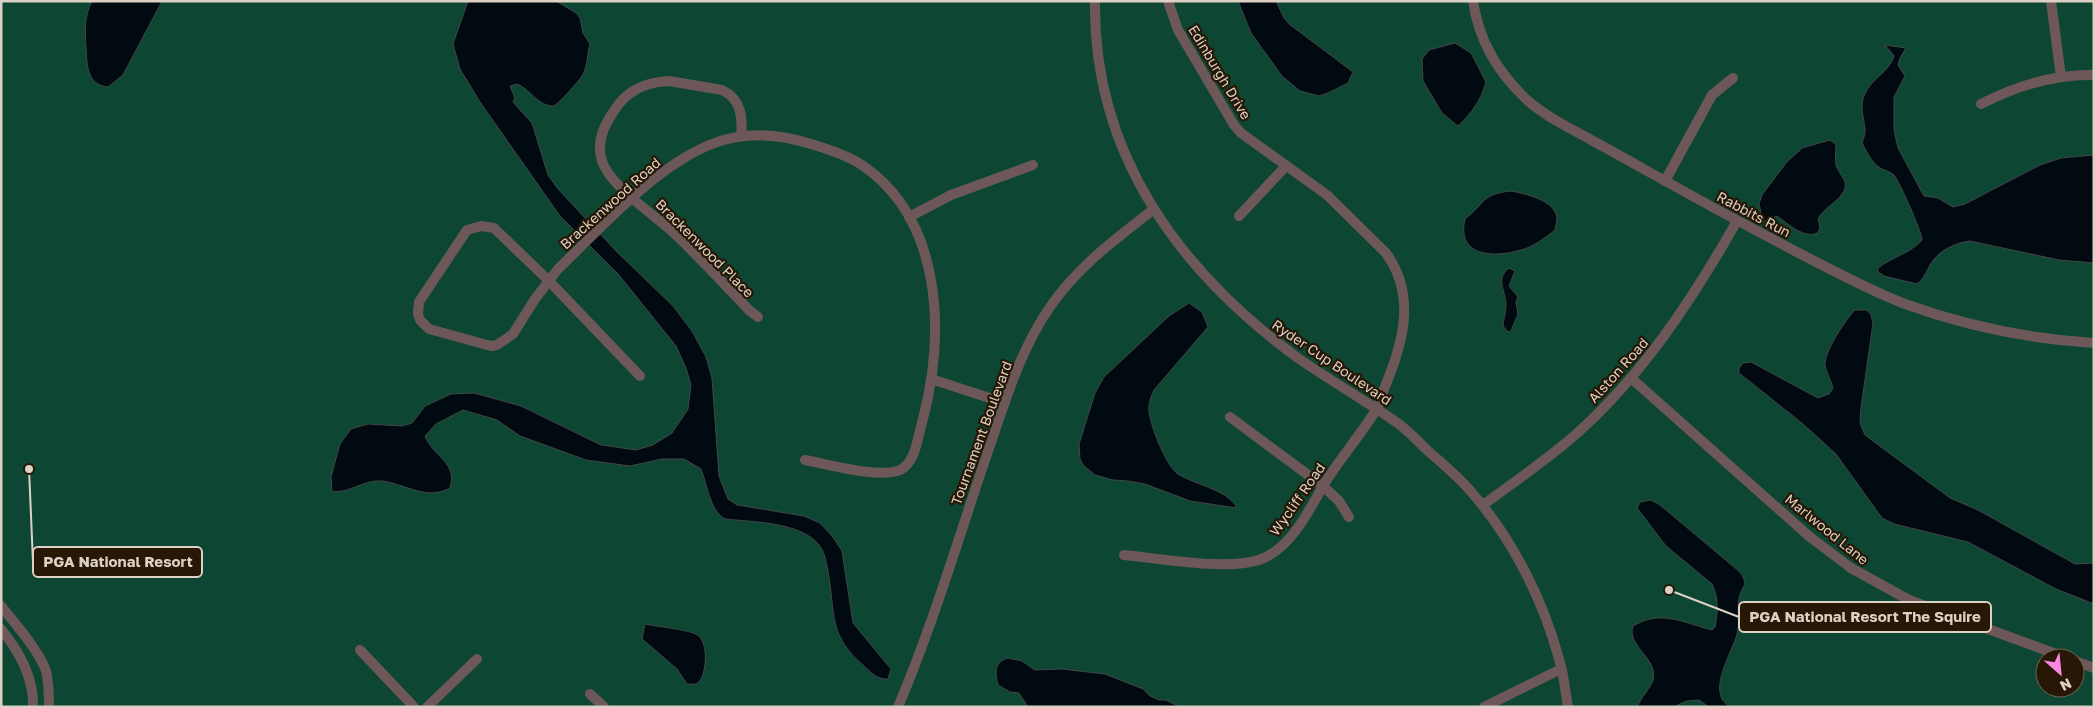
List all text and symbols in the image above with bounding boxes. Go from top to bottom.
street label: Edinburgh Drive [1185,22,1255,122]
street label: Brackenwood Road [556,154,664,252]
street label: Rabbits Run [1714,187,1794,241]
street label: Brackenwood Place [652,195,758,301]
street label: Ryder Cup Boulevard [1269,316,1395,408]
street label: Alston Road [1584,334,1652,406]
street label: Tournament Boulevard [947,359,1015,507]
street label: Wycliff Road [1266,459,1328,539]
street label: Marlwood Lane [1782,490,1872,568]
callout: PGA National Resort [33,547,202,577]
text: PGA National Resort [43,552,193,570]
callout: PGA National Resort The Squire [1739,602,1991,632]
text: PGA National Resort The Squire [1749,607,1981,625]
north arrow [2035,648,2085,698]
text: N [2058,675,2075,695]

